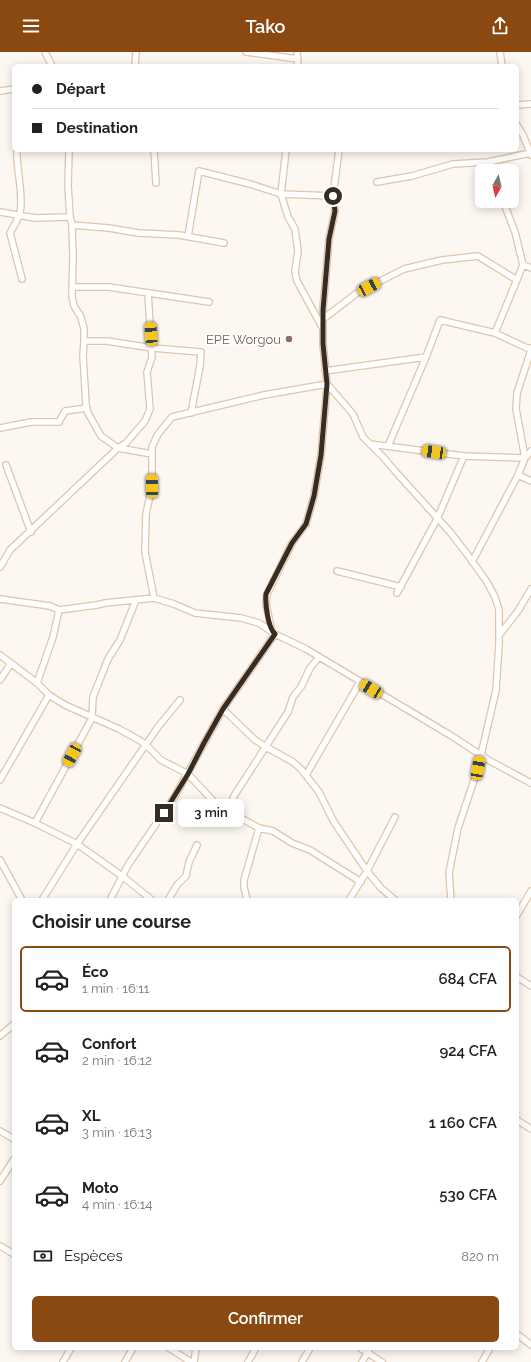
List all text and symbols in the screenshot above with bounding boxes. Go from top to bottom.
icon: menu [20,15,42,37]
icon: share [489,15,511,37]
text: Tako [246,16,285,37]
text: Départ [56,80,105,98]
text: Destination [56,119,138,137]
north arrow [475,164,519,208]
map controls [475,164,519,208]
route start [324,187,342,205]
car [356,276,382,298]
car [144,322,158,346]
place label: EPE Worgou [206,332,281,347]
marker: EPE Worgou [284,334,294,344]
car [421,444,447,460]
car [146,474,158,498]
car [358,678,384,700]
car [61,742,83,768]
car [470,755,486,781]
callout: 3 min [178,799,244,827]
route end [155,804,173,822]
text: 3 min [194,805,228,820]
text: Choisir une course [32,911,191,932]
icon: car [34,961,70,997]
text: Éco [82,963,108,981]
text: 684 CFA [438,970,497,988]
text: 1 min · 16:11 [82,981,149,996]
icon: car [34,1033,70,1069]
text: Confort [82,1035,136,1053]
text: 924 CFA [439,1042,497,1060]
text: 2 min · 16:12 [82,1053,152,1068]
icon: car [34,1105,70,1141]
text: XL [82,1107,100,1125]
text: 1 160 CFA [429,1114,497,1132]
text: 3 min · 16:13 [82,1125,152,1140]
icon: car [34,1177,70,1213]
text: Moto [82,1179,119,1197]
text: 530 CFA [439,1186,497,1204]
text: 4 min · 16:14 [82,1197,152,1212]
icon: cash [32,1245,54,1267]
text: Espèces [64,1247,123,1265]
text: 820 m [461,1249,499,1264]
button: Confirmer [32,1296,499,1342]

